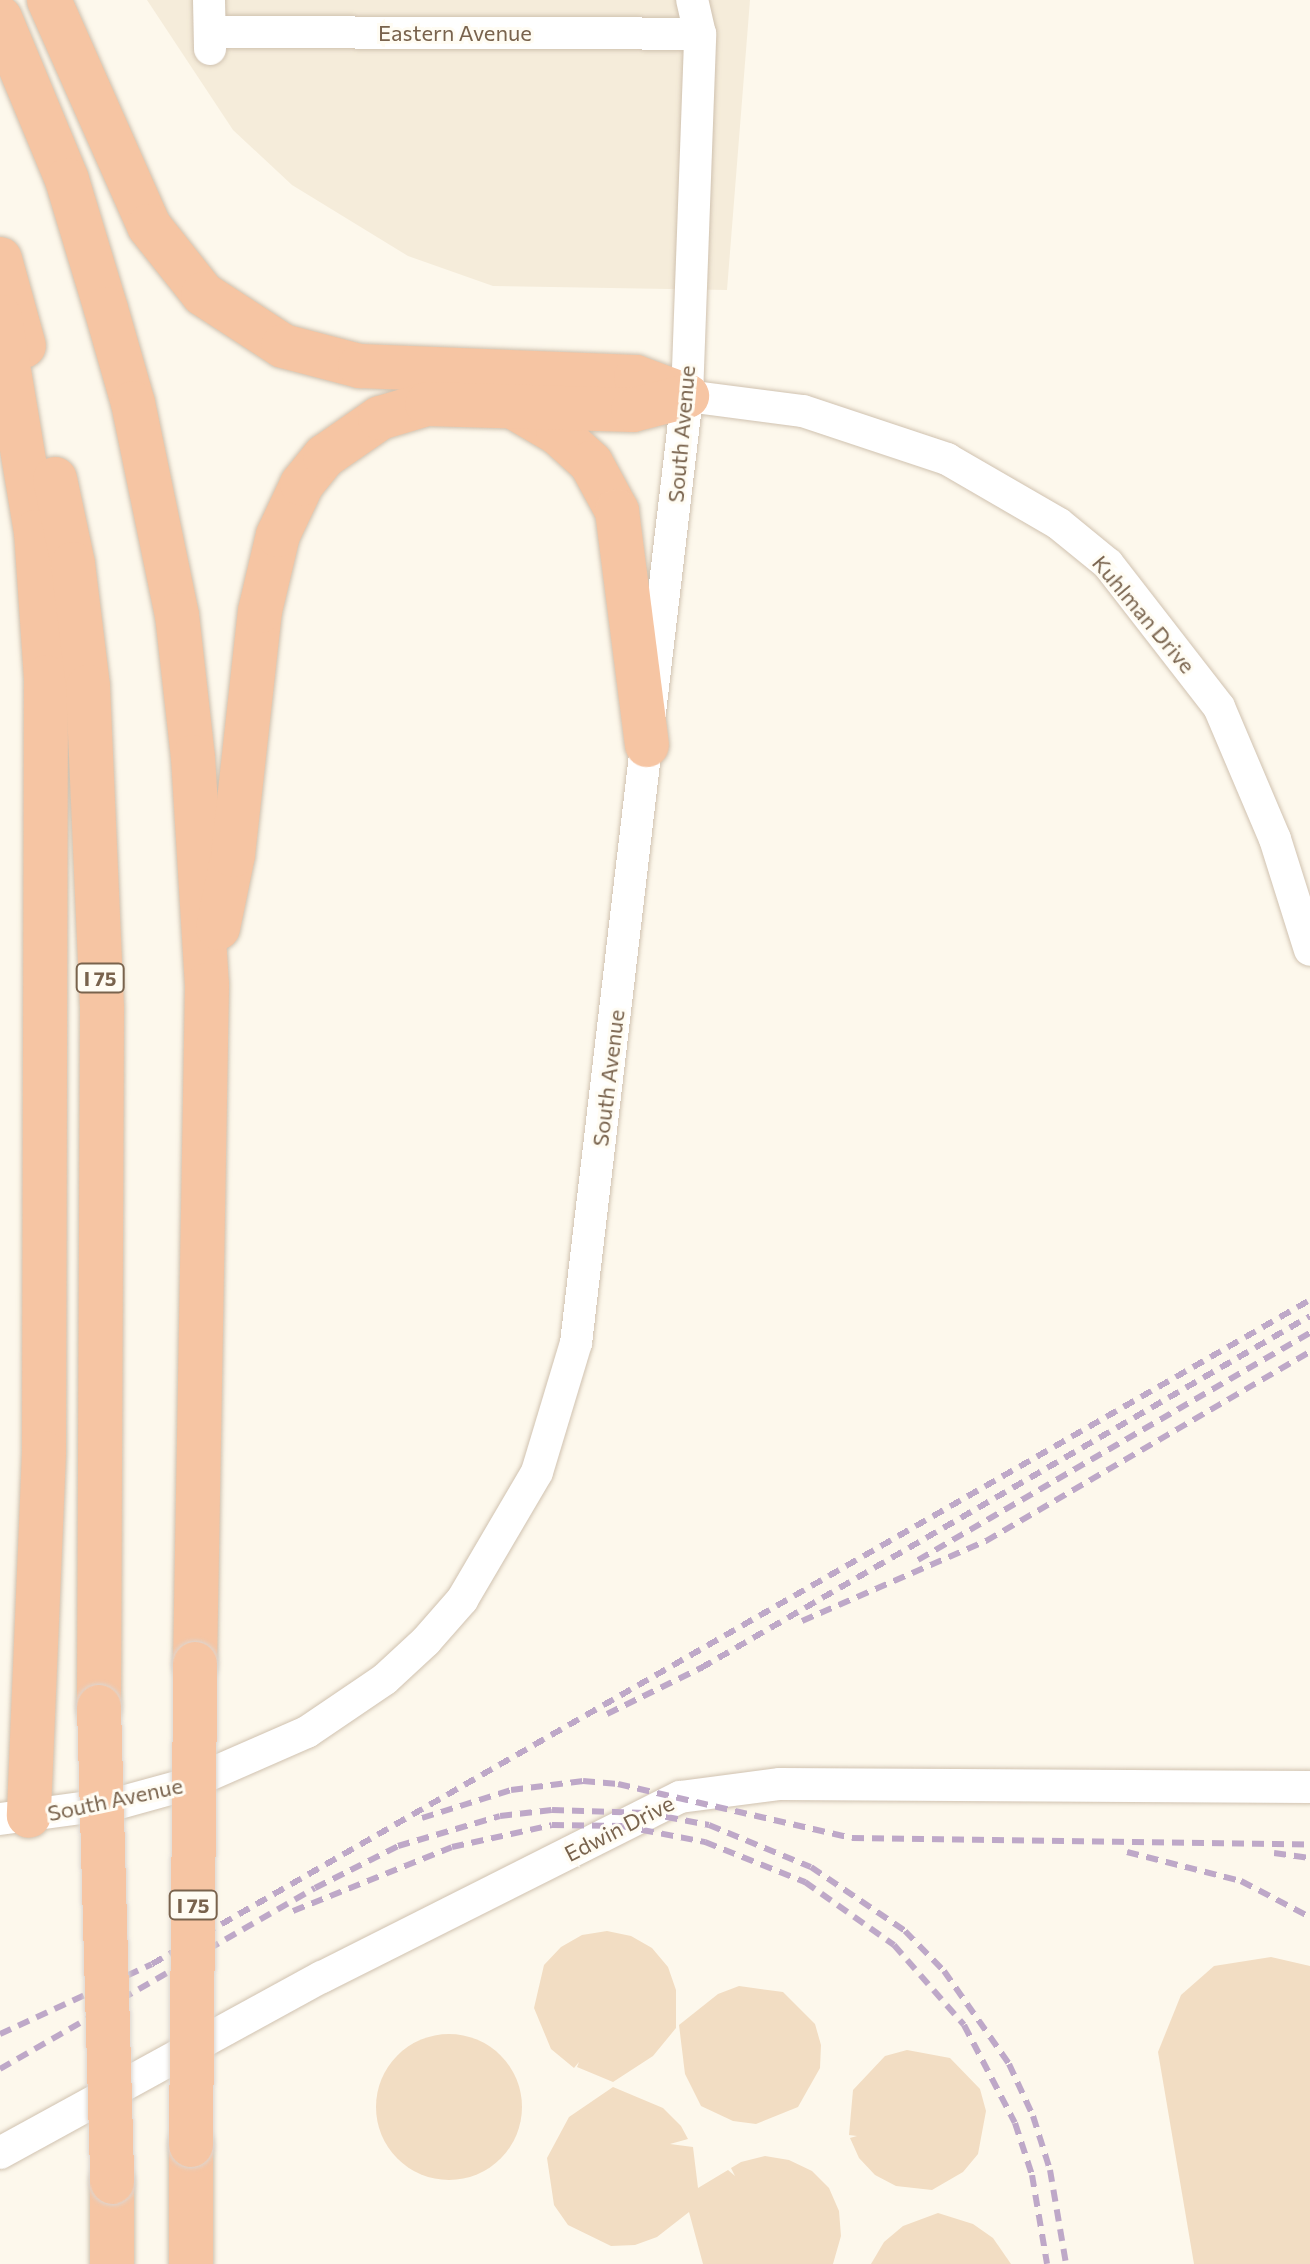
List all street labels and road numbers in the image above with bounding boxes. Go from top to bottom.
street label: Eastern Avenue [378,20,532,46]
street label: South Avenue [662,364,700,504]
street label: Kuhlman Drive [1087,550,1201,678]
road number: I 75 [74,962,126,994]
street label: South Avenue [587,1008,629,1148]
street label: South Avenue [45,1772,185,1826]
street label: Edwin Drive [560,1789,678,1867]
road number: I 75 [167,1889,219,1921]

